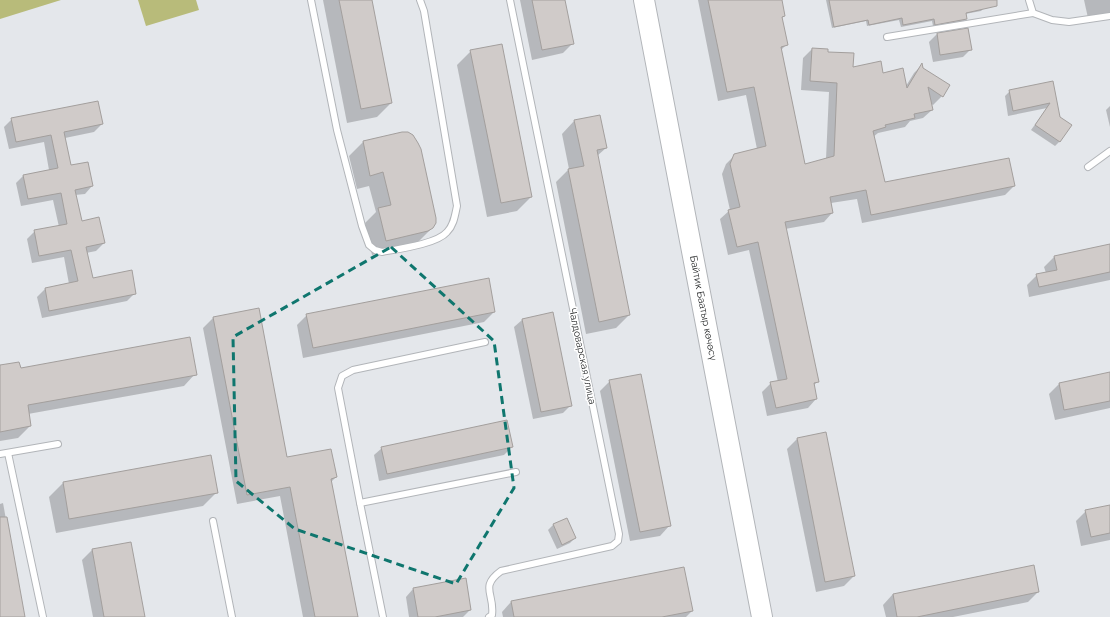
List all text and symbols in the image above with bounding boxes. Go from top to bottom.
street label: Байтик Баатыр көчөсү [688,255,719,362]
street label: Чалдоварская улица [567,307,598,405]

